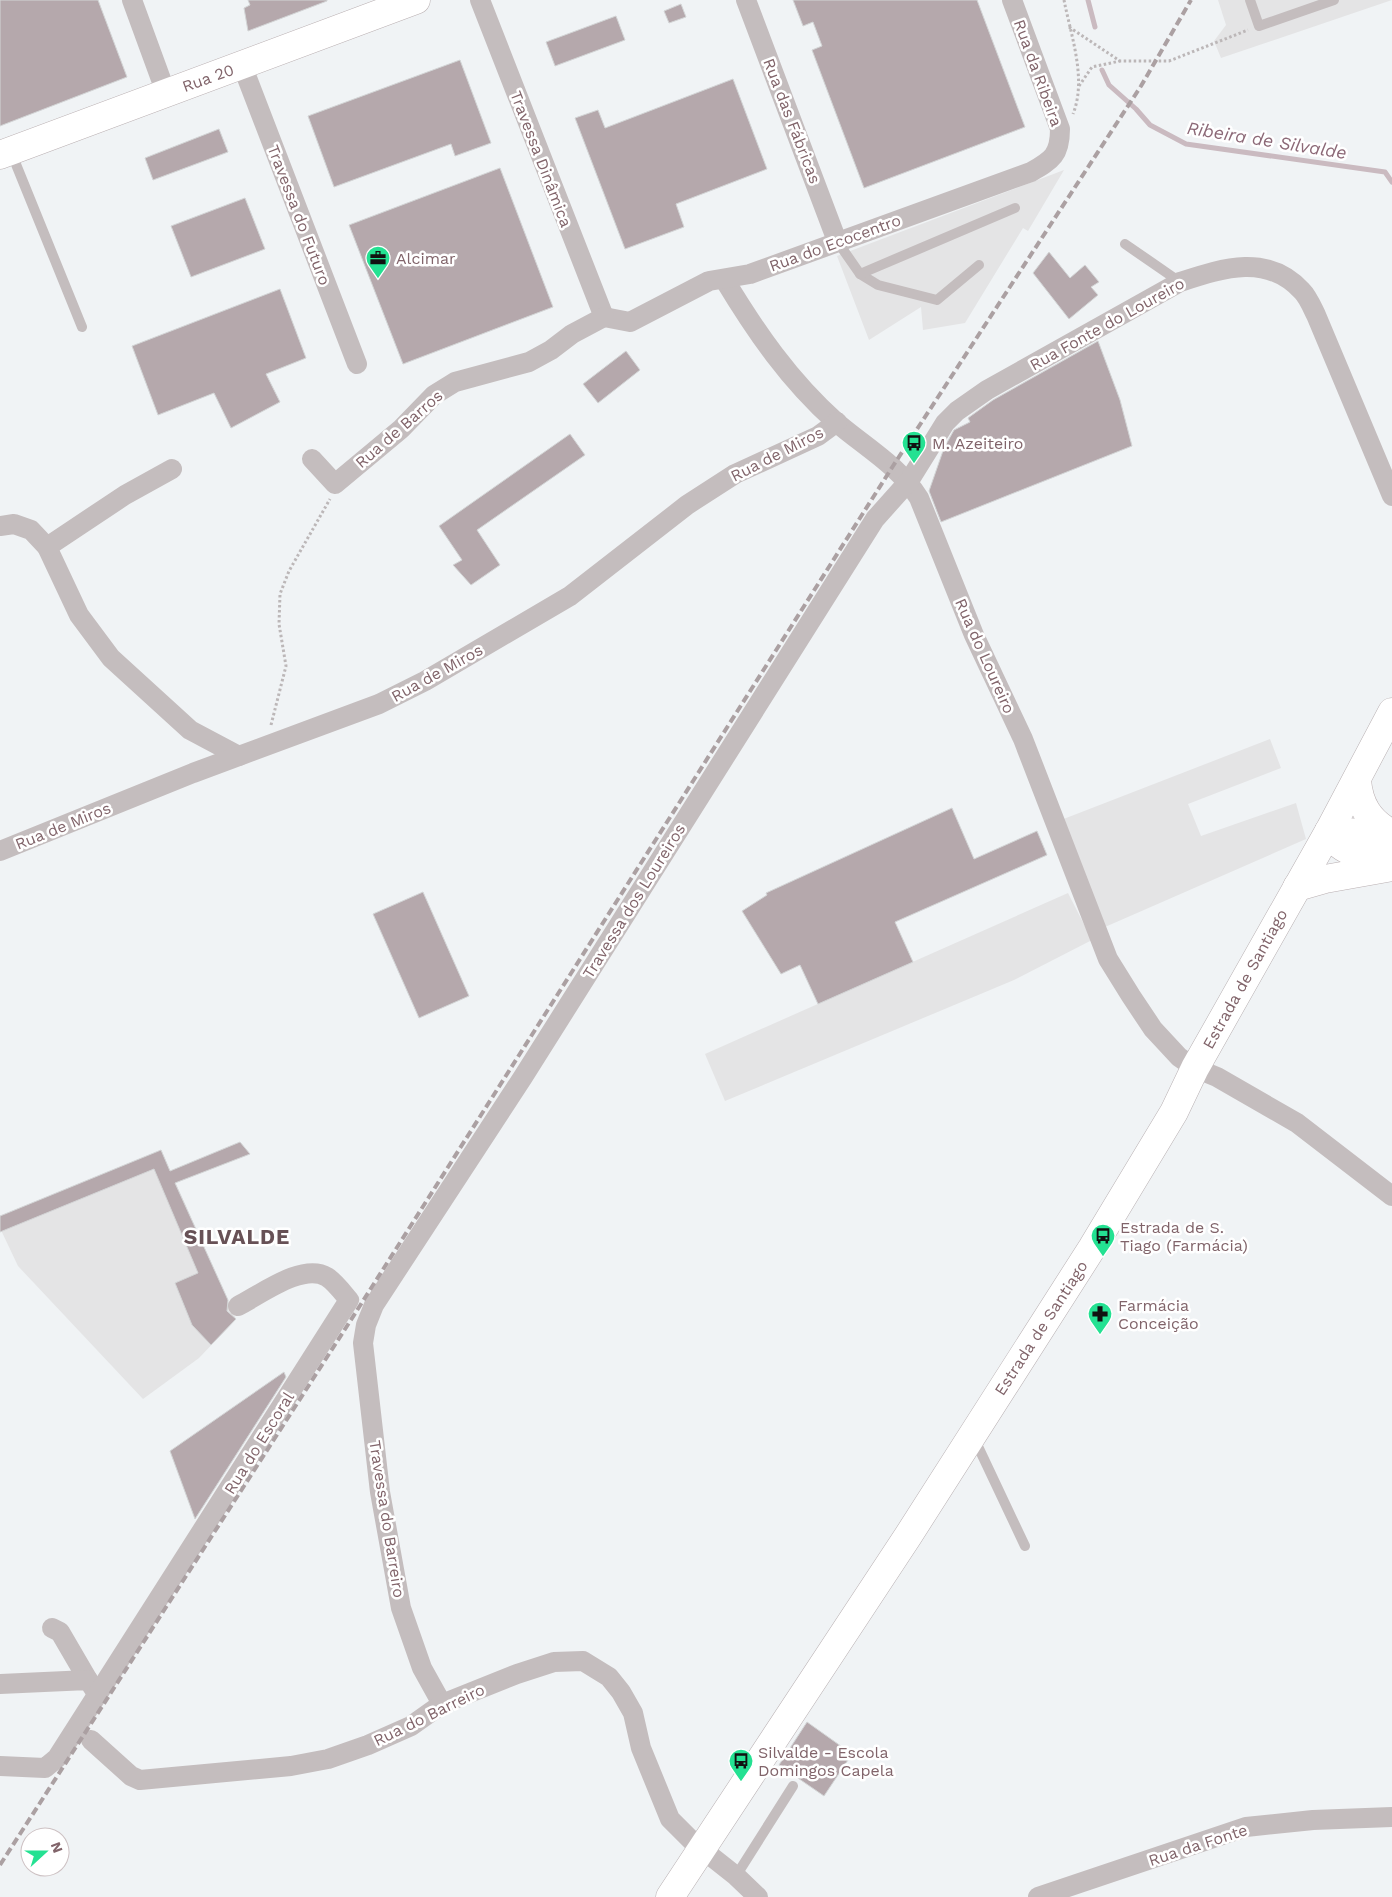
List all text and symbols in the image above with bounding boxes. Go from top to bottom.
street label: Rua da Ribeira [1010,17,1066,129]
street label: Rua das Fábricas [759,56,825,186]
street label: Rua 20 [179,60,237,96]
street label: Travessa Dinâmica [506,88,576,230]
water label: Ribeira de Silvalde [1186,117,1348,163]
street label: Travessa do Futuro [263,142,335,288]
street label: Rua do Ecocentro [767,210,903,276]
office icon: Alcimar [365,245,391,279]
place label: Alcimar [396,249,456,268]
street label: Rua Fonte do Loureiro [1026,274,1188,374]
street label: Rua de Barros [351,386,447,472]
street label: Rua de Miros [727,423,827,485]
bus stop icon: M. Azeiteiro [901,430,927,464]
place label: M. Azeiteiro [932,434,1023,453]
street label: Rua do Loureiro [951,595,1019,717]
street label: Rua de Miros [388,640,486,706]
street label: Rua de Miros [12,798,114,854]
street label: Travessa dos Loureiros [579,820,689,982]
street label: Estrada de Santiago [1199,906,1291,1052]
place label: Estrada de S. Tiago (Farmácia) [1120,1218,1248,1255]
bus stop icon: Estrada de S. Tiago (Farmácia) [1090,1223,1116,1257]
district label: SILVALDE [184,1224,290,1249]
street label: Estrada de Santiago [990,1257,1092,1399]
place label: Farmácia Conceição [1118,1296,1199,1333]
pharmacy icon: Farmácia Conceição [1087,1301,1113,1335]
street label: Rua do Escoral [220,1388,298,1498]
street label: Travessa do Barreiro [365,1439,409,1599]
street label: Rua do Barreiro [370,1680,488,1750]
place label: Silvalde - Escola Domingos Capela [758,1743,894,1780]
bus stop icon: Silvalde - Escola Domingos Capela [728,1748,754,1782]
street label: Rua da Fonte [1146,1820,1250,1870]
north arrow [20,1827,70,1877]
text: N [48,1840,66,1855]

